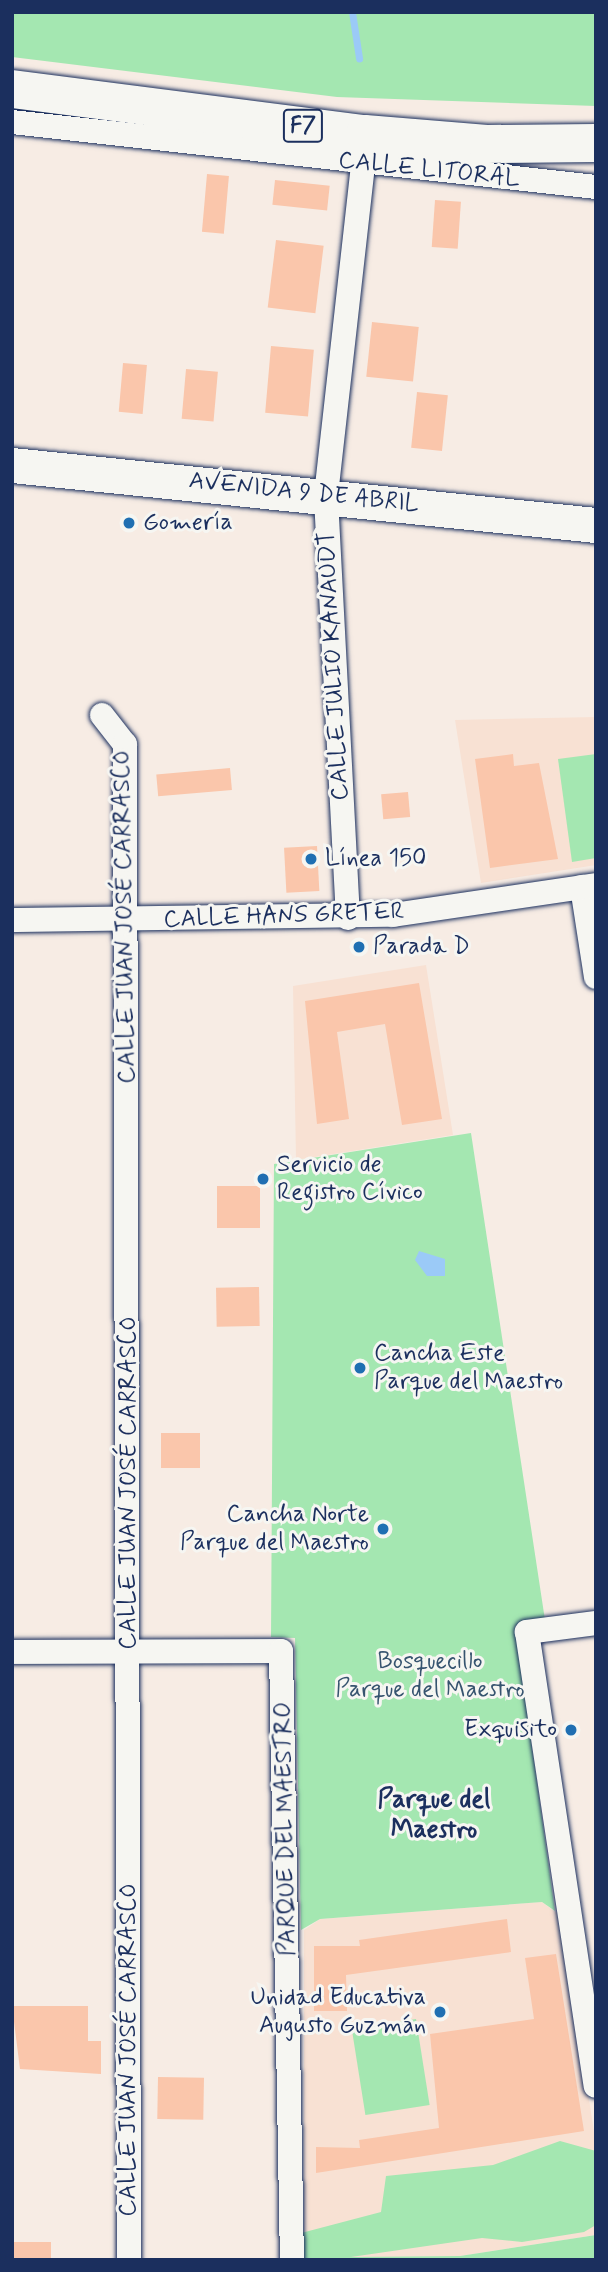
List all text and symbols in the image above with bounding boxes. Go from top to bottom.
road number: F7 [282,106,324,146]
street label: CALLE LITORAL [334,146,524,194]
street label: AVENIDA 9 DE ABRIL [184,466,424,520]
place label: Gomería [143,509,233,537]
marker: Gomería [121,515,137,531]
street label: CALLE JULIO KANAUDT [313,531,355,801]
street label: CALLE JUAN JOSÉ CARRASCO [108,750,142,1084]
place label: Línea 150 [325,845,426,873]
marker: Línea 150 [303,851,319,867]
street label: CALLE HANS GRETER [163,897,405,935]
place label: Parada D [373,933,470,961]
marker: Parada D [351,939,367,955]
place label: Servicio de Registro Cívico [277,1151,423,1207]
marker: Servicio de Registro Cívico [255,1171,271,1187]
street label: CALLE JUAN JOSÉ CARRASCO [115,1316,143,1650]
place label: Cancha Este Parque del Maestro [374,1340,565,1396]
marker: Cancha Este Parque del Maestro [352,1360,368,1376]
place label: Cancha Norte Parque del Maestro [178,1501,369,1557]
marker: Cancha Norte Parque del Maestro [375,1521,391,1537]
park label: Bosquecillo Parque del Maestro [335,1648,525,1704]
street label: PARQUE DEL MAESTRO [269,1701,303,1957]
place label: Exquisito [464,1716,557,1744]
marker: Exquisito [563,1722,579,1738]
district label: Parque del Maestro [378,1785,490,1846]
street label: CALLE JUAN JOSÉ CARRASCO [115,1883,143,2217]
place label: Unidad Educativa Augusto Guzmán [250,1984,426,2040]
marker: Unidad Educativa Augusto Guzmán [432,2004,448,2020]

